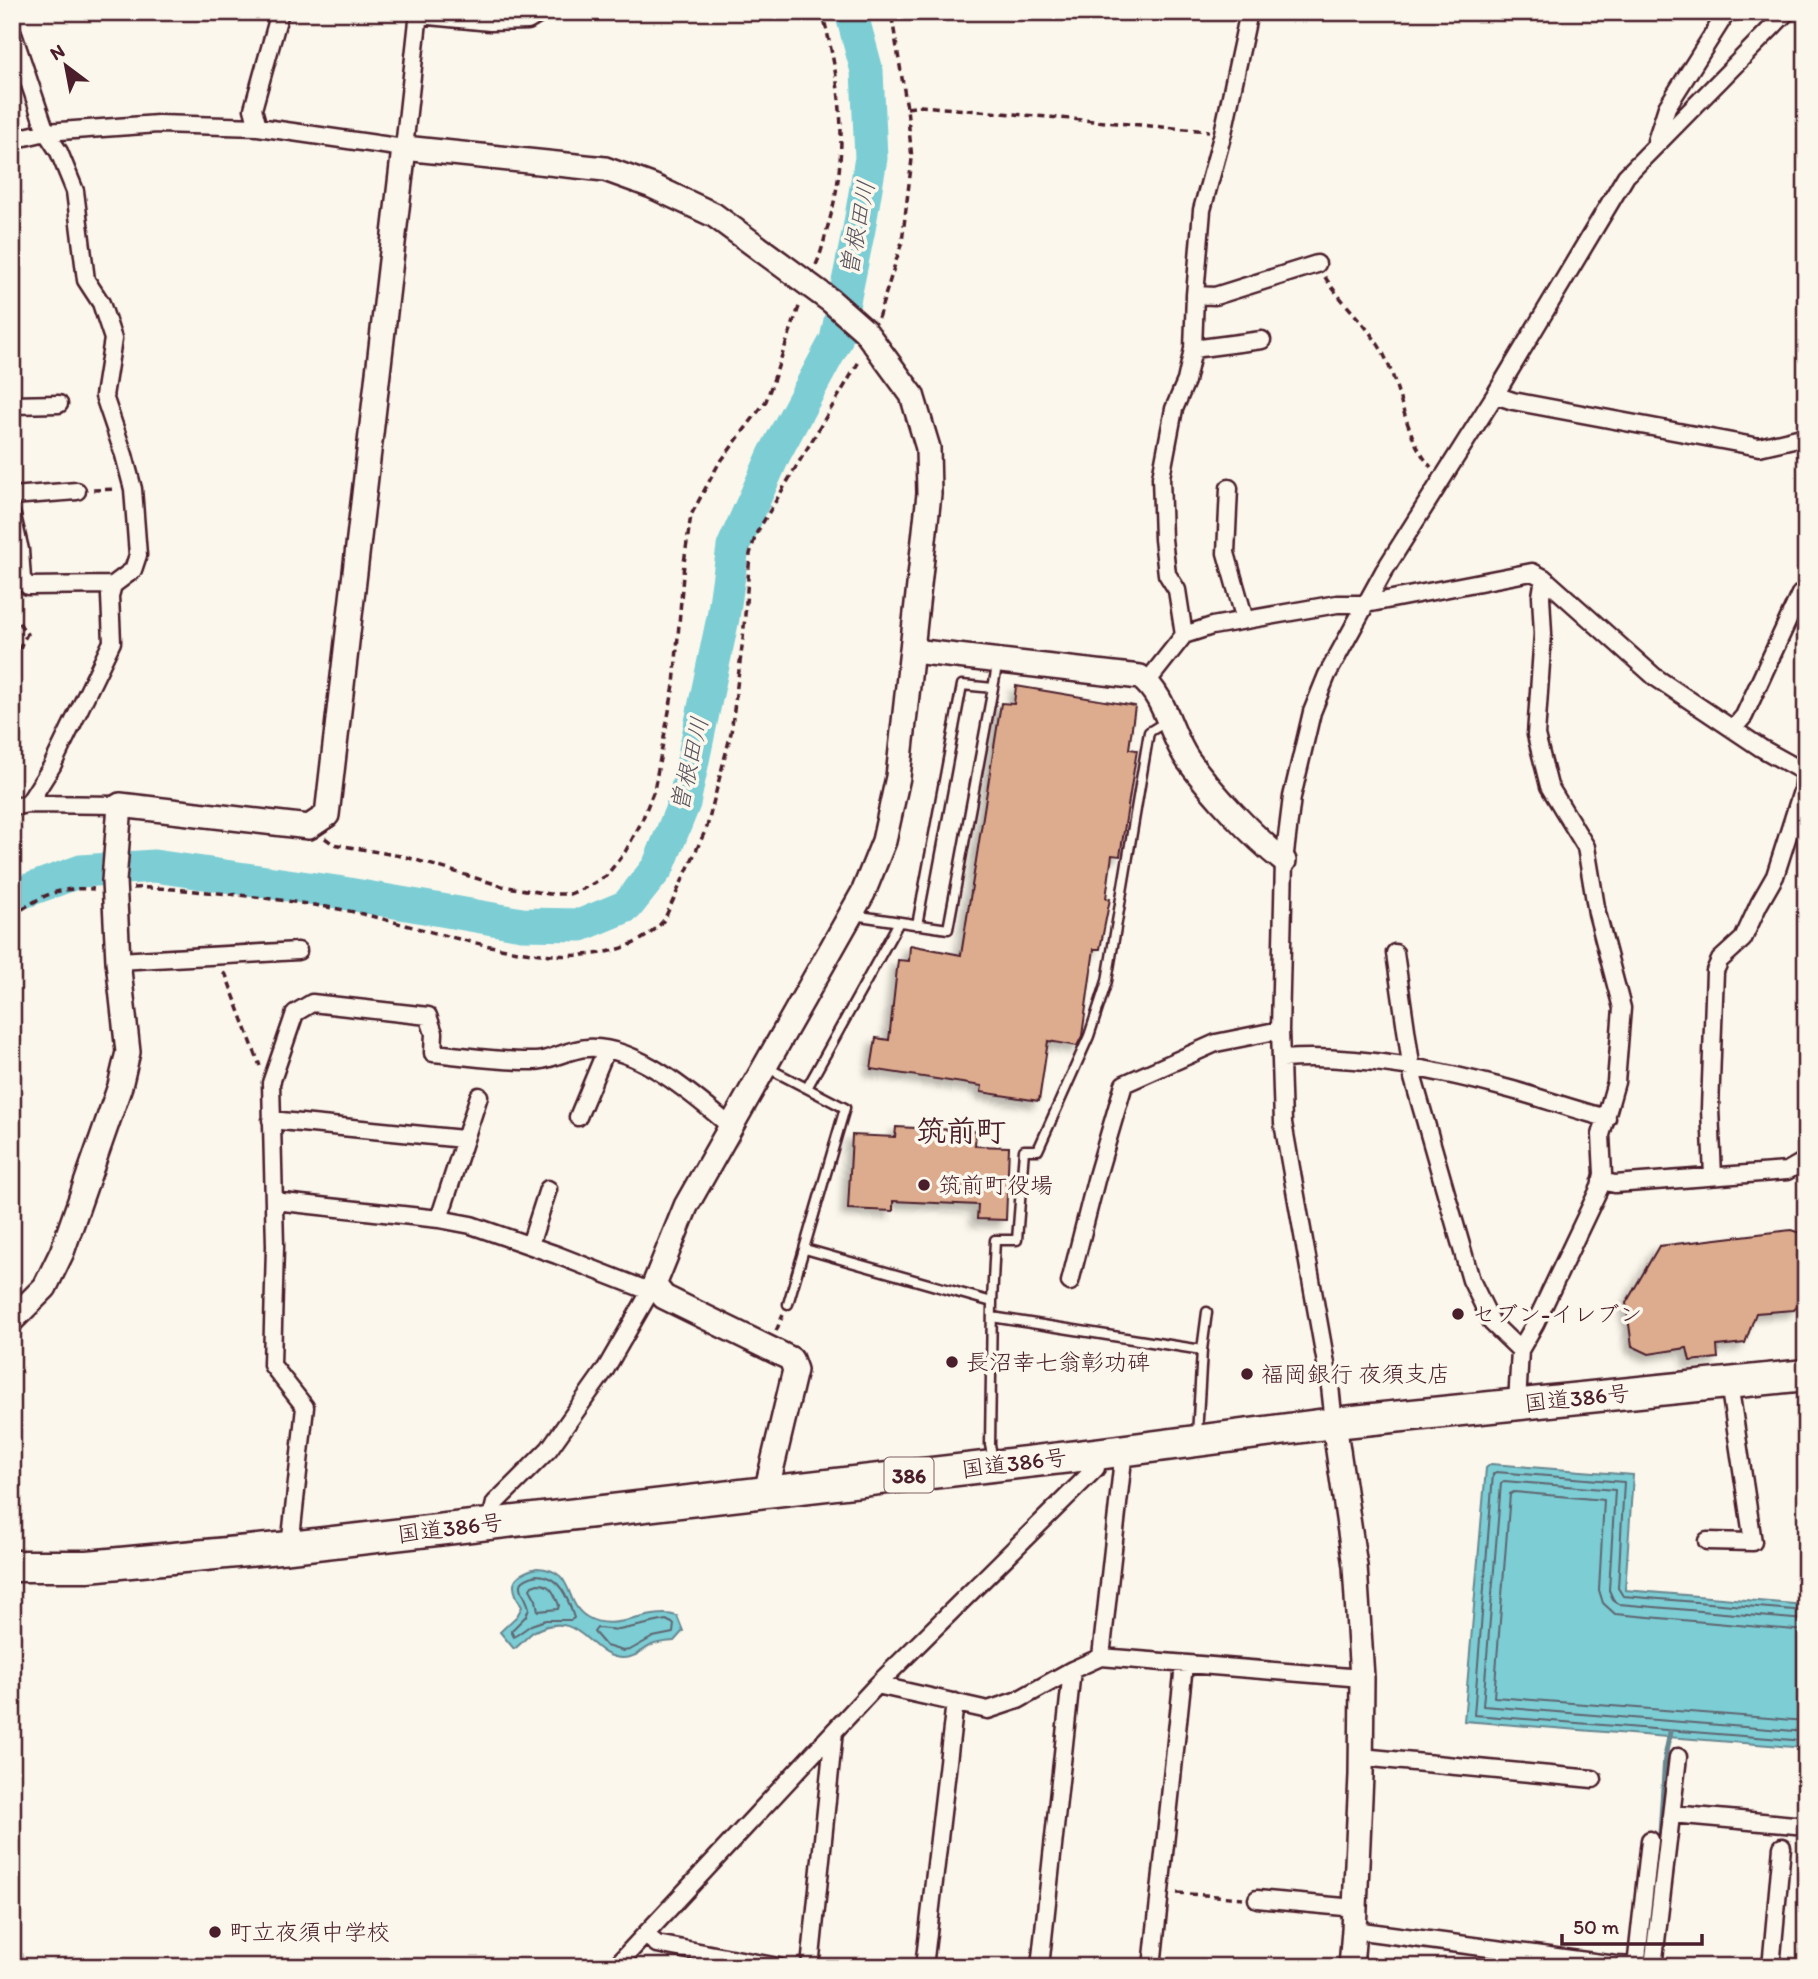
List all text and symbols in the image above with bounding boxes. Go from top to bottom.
north arrow [32,32,102,102]
text: N [46,39,69,65]
water label: 曽根田川 [834,178,880,278]
water label: 曽根田川 [664,714,714,814]
district label: 筑前町 [916,1112,1006,1149]
place label: 筑前町役場 [938,1171,1053,1199]
marker: 筑前町役場 [916,1177,932,1193]
place label: セブン-イレブン [1472,1300,1642,1328]
marker: セブン-イレブン [1450,1306,1466,1322]
place label: 長沼幸七翁彰功碑 [966,1348,1150,1376]
marker: 長沼幸七翁彰功碑 [944,1354,960,1370]
place label: 福岡銀行 夜須支店 [1261,1360,1450,1388]
marker: 福岡銀行 夜須支店 [1239,1366,1255,1382]
street label: 国道386号 [1523,1379,1631,1417]
street label: 国道386号 [960,1443,1068,1483]
road number: 386 [884,1458,934,1492]
street label: 国道386号 [396,1508,504,1548]
scale bar [1562,1902,1702,1946]
text: 50 m [1573,1914,1620,1939]
place label: 町立夜須中学校 [229,1918,390,1946]
marker: 町立夜須中学校 [207,1924,223,1940]

